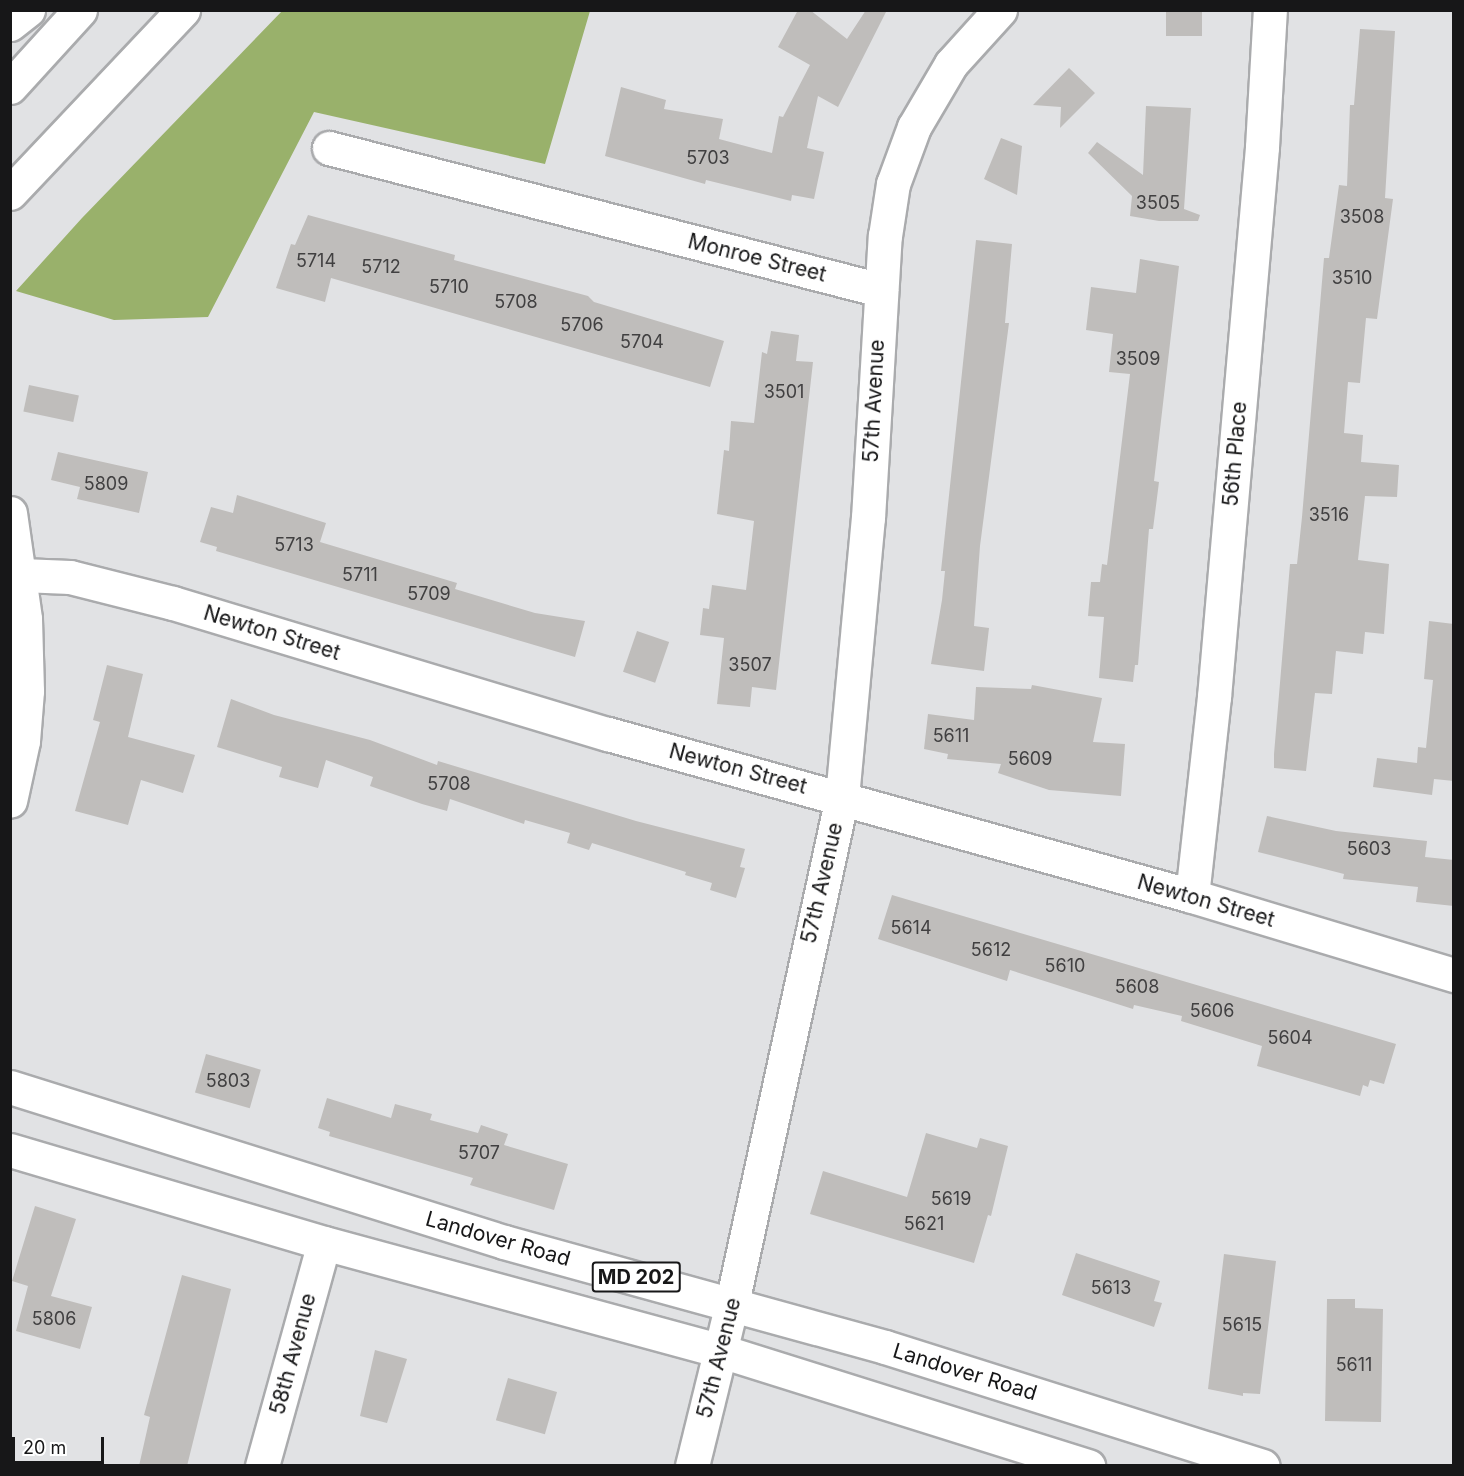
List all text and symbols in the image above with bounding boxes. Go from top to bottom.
house number: 5703 [686,147,730,169]
house number: 3505 [1136,192,1180,214]
house number: 3508 [1340,206,1384,228]
street label: Monroe Street [685,229,829,287]
house number: 5714 [296,250,336,272]
house number: 5712 [361,256,401,278]
house number: 3510 [1332,267,1372,289]
house number: 5710 [429,276,469,298]
house number: 5708 [494,291,538,313]
house number: 5706 [560,314,604,336]
house number: 5704 [620,331,664,353]
street label: 57th Avenue [858,339,890,463]
house number: 3509 [1116,348,1160,370]
house number: 3501 [764,381,804,403]
street label: 56th Place [1218,400,1252,508]
house number: 5809 [84,473,128,495]
house number: 3516 [1309,504,1349,526]
house number: 5713 [274,534,314,556]
house number: 5711 [342,564,378,586]
house number: 5709 [407,583,451,605]
street label: Newton Street [201,600,343,666]
house number: 3507 [728,654,772,676]
house number: 5611 [933,725,969,747]
street label: Newton Street [666,738,810,800]
house number: 5609 [1008,748,1052,770]
house number: 5708 [427,773,471,795]
street label: 57th Avenue [796,820,848,946]
house number: 5603 [1347,838,1391,860]
street label: Newton Street [1134,869,1278,933]
house number: 5614 [890,917,932,939]
house number: 5612 [971,939,1011,961]
house number: 5610 [1045,955,1085,977]
house number: 5608 [1115,976,1159,998]
house number: 5606 [1190,1000,1234,1022]
house number: 5604 [1267,1027,1313,1049]
house number: 5803 [206,1070,250,1092]
house number: 5707 [458,1142,500,1164]
house number: 5619 [931,1188,971,1210]
street label: Landover Road [423,1206,573,1272]
house number: 5621 [904,1213,944,1235]
road number: MD 202 [591,1260,681,1294]
house number: 5613 [1091,1277,1131,1299]
street label: 58th Avenue [265,1291,321,1417]
street label: 57th Avenue [692,1295,746,1421]
house number: 5806 [32,1308,76,1330]
house number: 5615 [1222,1314,1262,1336]
street label: Landover Road [890,1338,1040,1406]
house number: 5611 [1336,1354,1372,1376]
scale bar [15,1425,106,1463]
text: 20 m [23,1437,66,1458]

